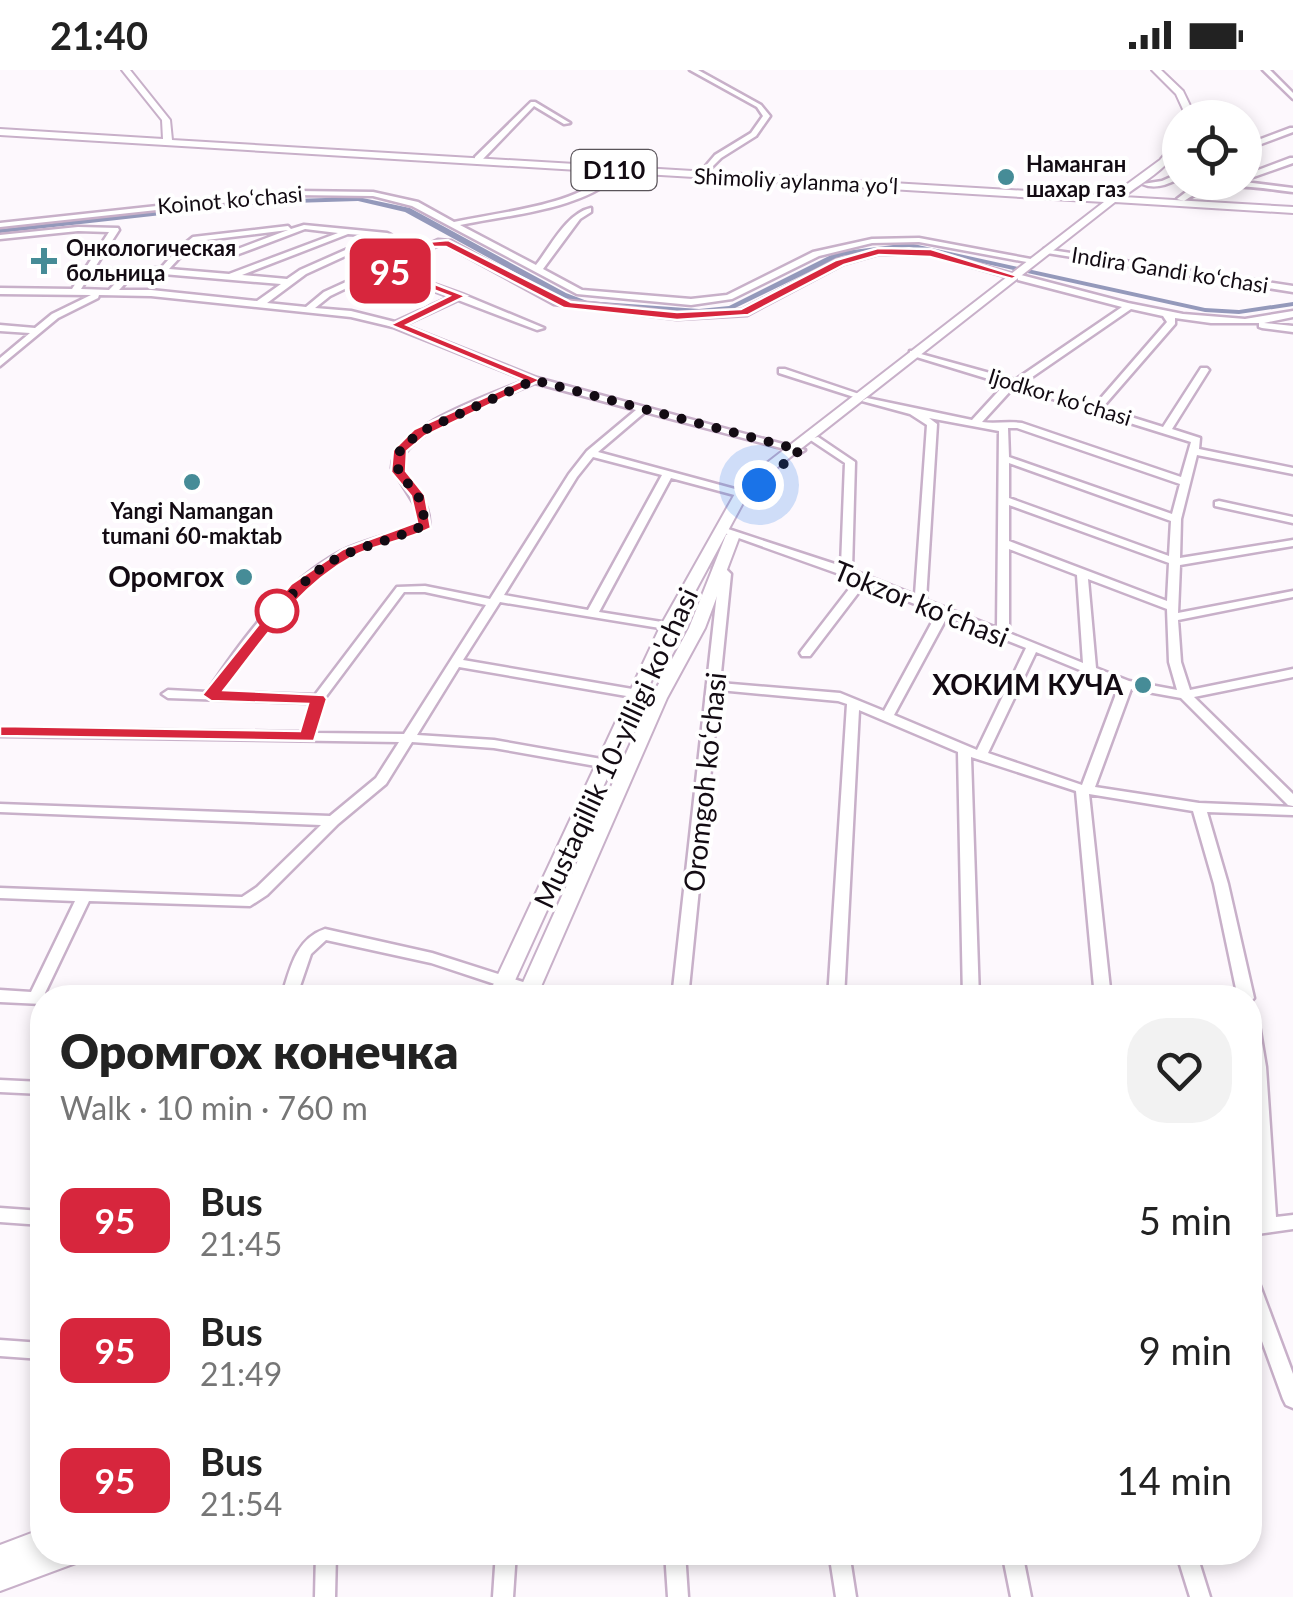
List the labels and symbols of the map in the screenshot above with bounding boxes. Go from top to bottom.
road number: D110 [572,150,656,190]
place label: Наманган шахар газ [1026,150,1126,202]
street label: Shimoliy aylanma yoʻl [693,162,899,199]
marker: Наманган шахар газ [995,166,1017,188]
street label: Koinot koʻchasi [156,180,304,219]
place label: Онкологическая больница [66,234,236,286]
line badge: 95 [345,238,435,304]
street label: Indira Gandi koʻchasi [1070,241,1270,298]
marker: Онкологическая больница [31,248,57,274]
street label: Ijodkor koʻchasi [985,362,1135,431]
your location [734,460,784,510]
marker: Yangi Namangan tumani 60-maktab [181,471,203,493]
place label: Yangi Namangan tumani 60-maktab [102,497,282,549]
street label: Tokzor koʻchasi [829,553,1014,654]
place label: Оромгох [108,559,224,593]
marker: Оромгох [233,566,255,588]
street label: Mustaqillik 10-yilligi ko'chasi [526,582,704,913]
unlabelled marker [256,590,298,632]
place label: ХОКИМ КУЧА [932,667,1124,701]
street label: Oromgoh koʻchasi [676,670,732,893]
marker: ХОКИМ КУЧА [1132,674,1154,696]

